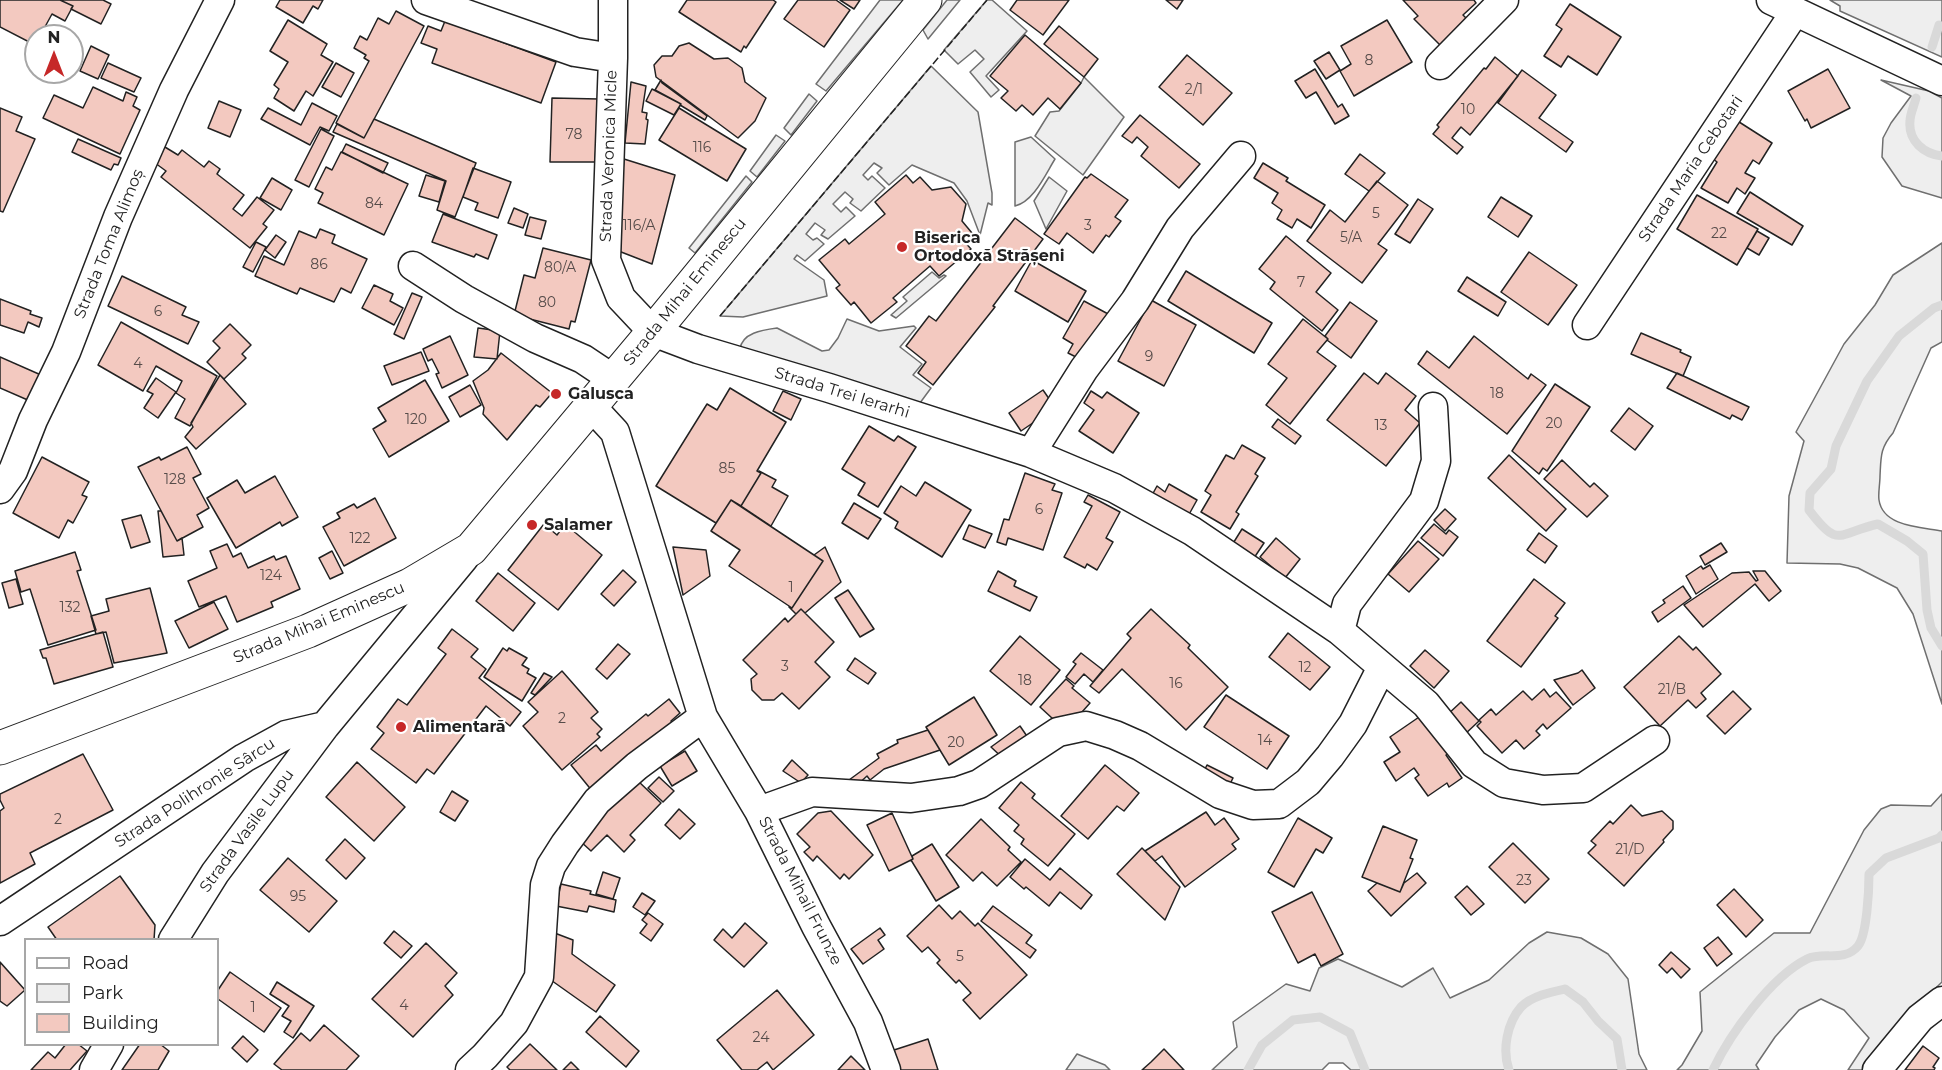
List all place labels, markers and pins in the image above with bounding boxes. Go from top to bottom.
place label: Biserica Ortodoxă Strășeni [914,228,1065,266]
marker: Biserica Ortodoxă Strășeni [895,240,909,254]
place label: Galusca [568,384,634,404]
marker: Galusca [549,387,563,401]
place label: Salamer [544,515,613,535]
marker: Salamer [525,518,539,532]
place label: Alimentară [413,717,506,737]
marker: Alimentară [394,720,408,734]

